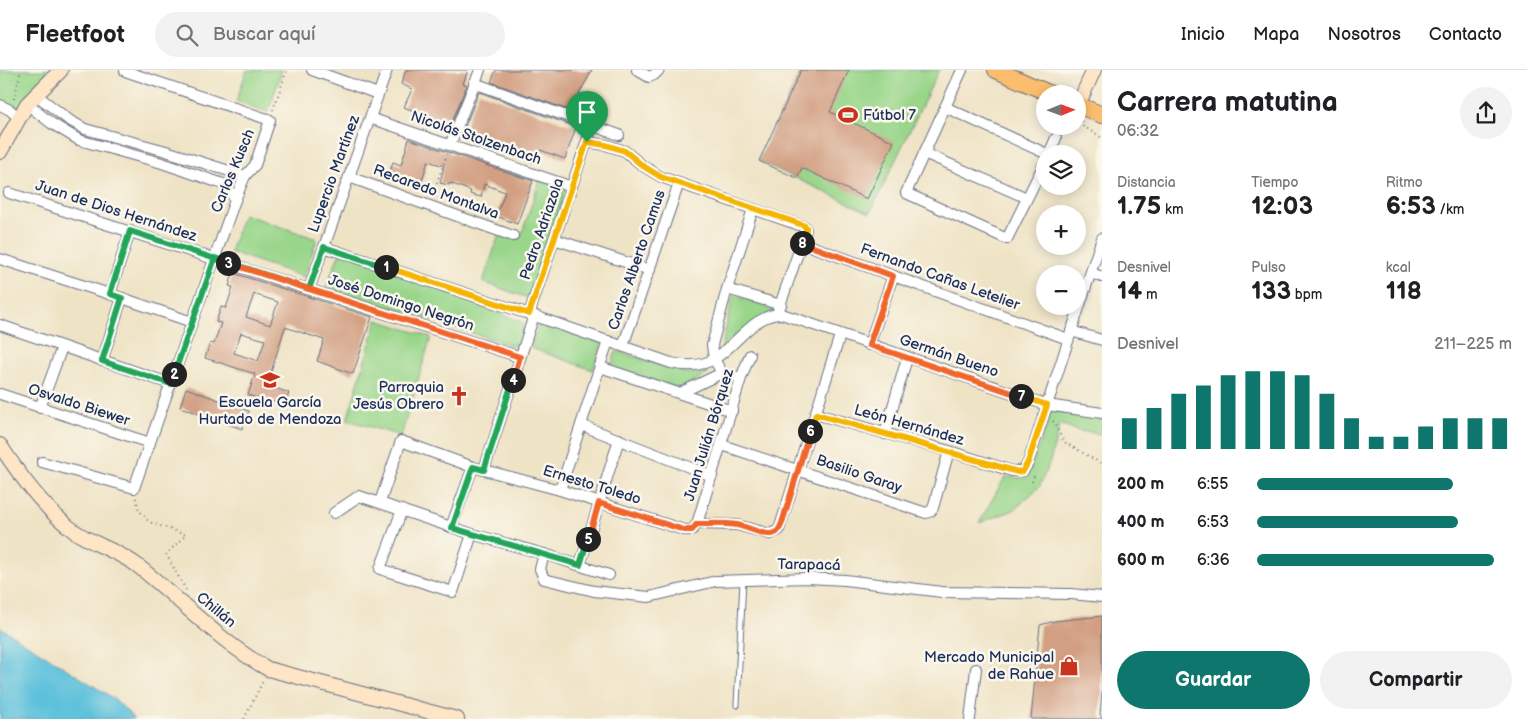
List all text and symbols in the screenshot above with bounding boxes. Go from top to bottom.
search box [155,12,505,57]
text: Fleetfoot [25,20,125,49]
icon: search [173,21,201,49]
text: Buscar aquí [213,23,316,46]
text: Inicio [1181,24,1225,45]
text: Mapa [1253,24,1299,45]
text: Nosotros [1327,24,1401,45]
text: Contacto [1429,24,1502,45]
north arrow [1036,85,1086,135]
map controls [1036,85,1086,315]
text: Carrera matutina [1117,86,1338,119]
button: share [1460,87,1512,139]
pin [566,91,608,142]
icon: arrive [573,98,601,126]
sports icon: Fútbol 7 [837,104,859,126]
place label: Fútbol 7 [863,106,917,125]
street label: Nicolás Stolzenbach [408,107,544,169]
street label: Lupercio Martínez [304,112,364,235]
text: 06:32 [1117,122,1159,141]
street label: Carlos Kusch [207,126,259,216]
button: layers [1036,145,1086,195]
street label: Recaredo Montalva [370,160,502,224]
text: Distancia [1117,174,1176,191]
text: Tiempo [1251,174,1298,191]
text: Ritmo [1386,174,1423,191]
street label: Juan de Dios Hernández [33,176,200,246]
street label: Pedro Adriazola [516,176,568,282]
street label: Carlos Alberto Camus [604,187,670,333]
text: 1.75 [1117,191,1161,222]
text: 12:03 [1251,191,1313,222]
text: 6:53 [1386,191,1436,222]
text: km [1161,201,1183,218]
text: /km [1436,201,1464,218]
button: + [1036,205,1086,255]
pin: 8 [790,230,814,256]
text: 8 [798,235,807,252]
street label: Fernando Cañas Letelier [858,239,1023,315]
pin: 3 [216,250,240,276]
pin: 1 [374,254,398,280]
text: 3 [224,255,233,272]
text: 1 [384,259,389,276]
text: Desnivel [1117,259,1171,276]
text: Pulso [1251,259,1286,276]
text: kcal [1386,259,1411,276]
button: − [1036,265,1086,315]
street label: José Domingo Negrón [326,270,476,336]
text: 14 [1117,276,1142,307]
text: 133 [1251,276,1291,307]
text: 118 [1386,276,1422,307]
text: m [1142,286,1158,303]
text: bpm [1291,286,1322,303]
street label: Germán Bueno [897,330,1001,382]
text: Desnivel [1117,335,1179,354]
text: 211–225 m [1434,335,1512,354]
pin: 2 [162,362,186,386]
text: 2 [170,366,179,383]
street label: Juan Julián Bórquez [680,366,738,504]
pin: 4 [500,368,526,392]
school or university icon: Escuela García Hurtado de Mendoza [259,369,281,391]
text: 4 [509,372,518,389]
place label: Parroquia Jesús Obrero [353,378,444,414]
street label: Osvaldo Biewer [26,380,133,431]
pin: 7 [1008,384,1034,408]
church icon: Parroquia Jesús Obrero [448,385,470,407]
text: 7 [1018,388,1025,405]
place label: Escuela García Hurtado de Mendoza [198,393,342,429]
street label: León Hernández [852,400,967,450]
pin: 6 [798,418,822,444]
text: 6 [806,423,815,440]
street label: Basilio Garay [814,450,904,498]
street label: Ernesto Toledo [541,461,643,509]
text: 200 m [1117,475,1164,494]
text: 6:55 [1197,475,1228,494]
text: 400 m [1117,513,1164,532]
text: 6:53 [1197,513,1229,532]
pin: 5 [576,526,600,552]
text: 5 [584,531,593,548]
text: 600 m [1117,551,1165,570]
text: 6:36 [1197,551,1230,570]
street label: Tarapacá [777,555,841,575]
street label: Chillán [192,588,240,632]
place label: Mercado Municipal de Rahue [924,648,1054,684]
button: Guardar [1117,651,1310,709]
button: Compartir [1320,651,1512,709]
shop icon: Mercado Municipal de Rahue [1058,655,1080,677]

